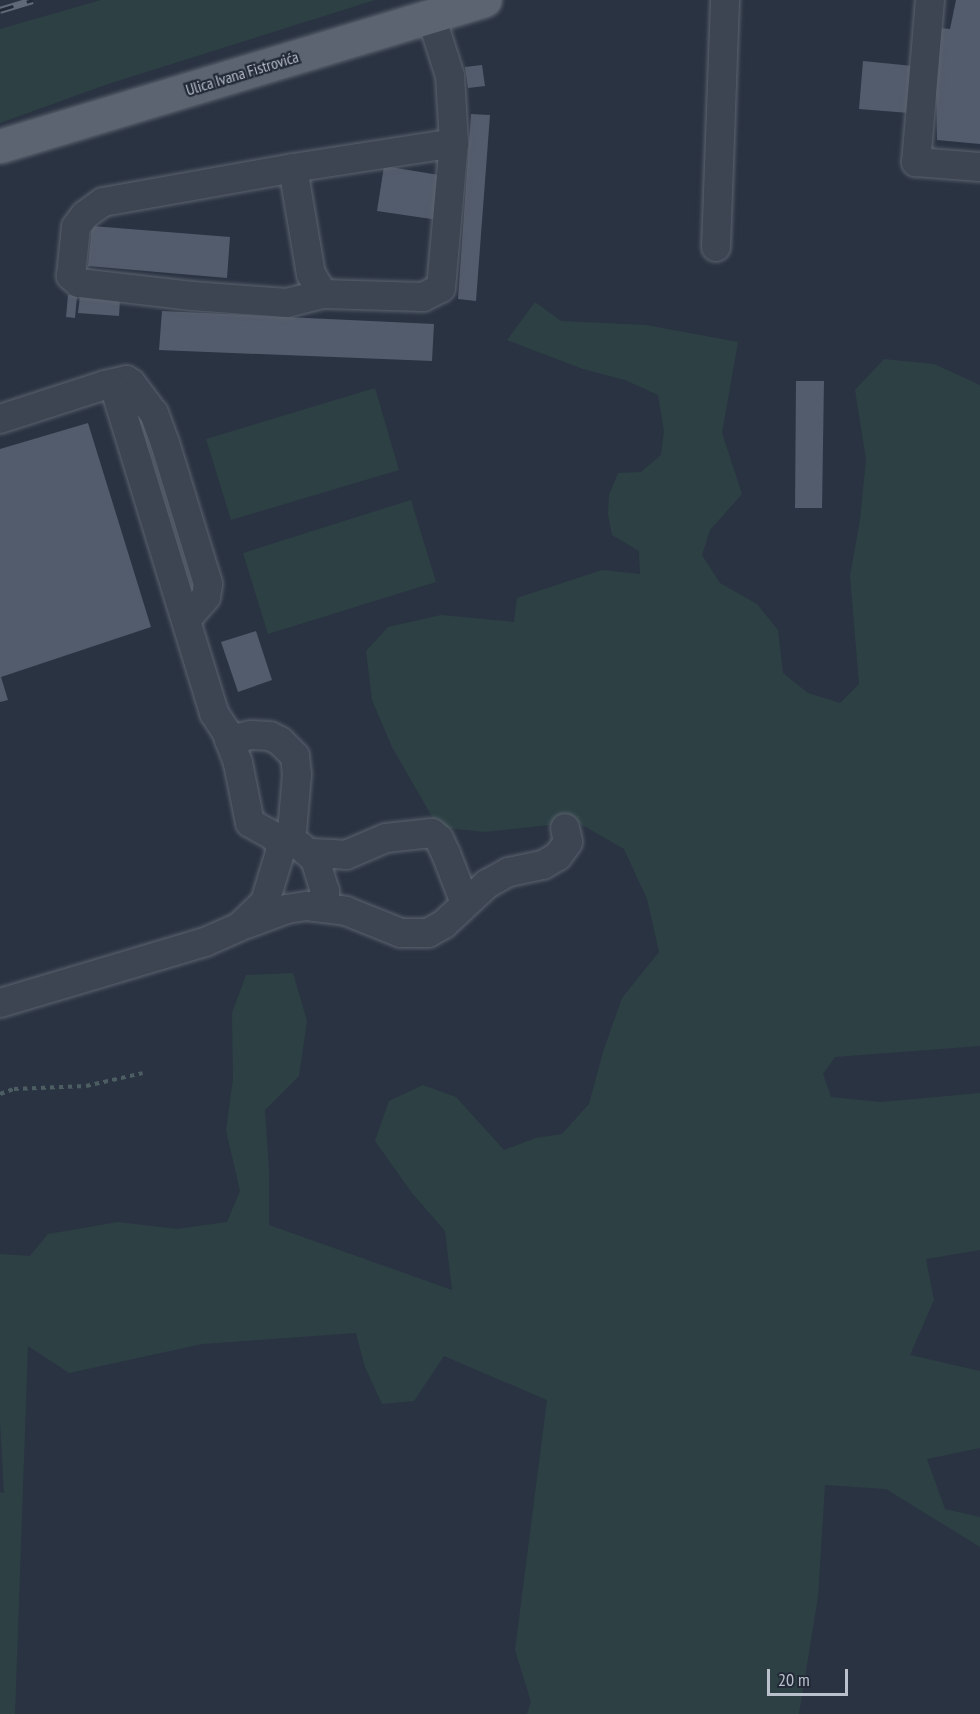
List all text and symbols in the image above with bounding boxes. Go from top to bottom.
street label: Ulica Ivana Fistrovića [183,47,301,99]
scale bar [770,1657,851,1695]
text: 20 m [778,1668,810,1691]

